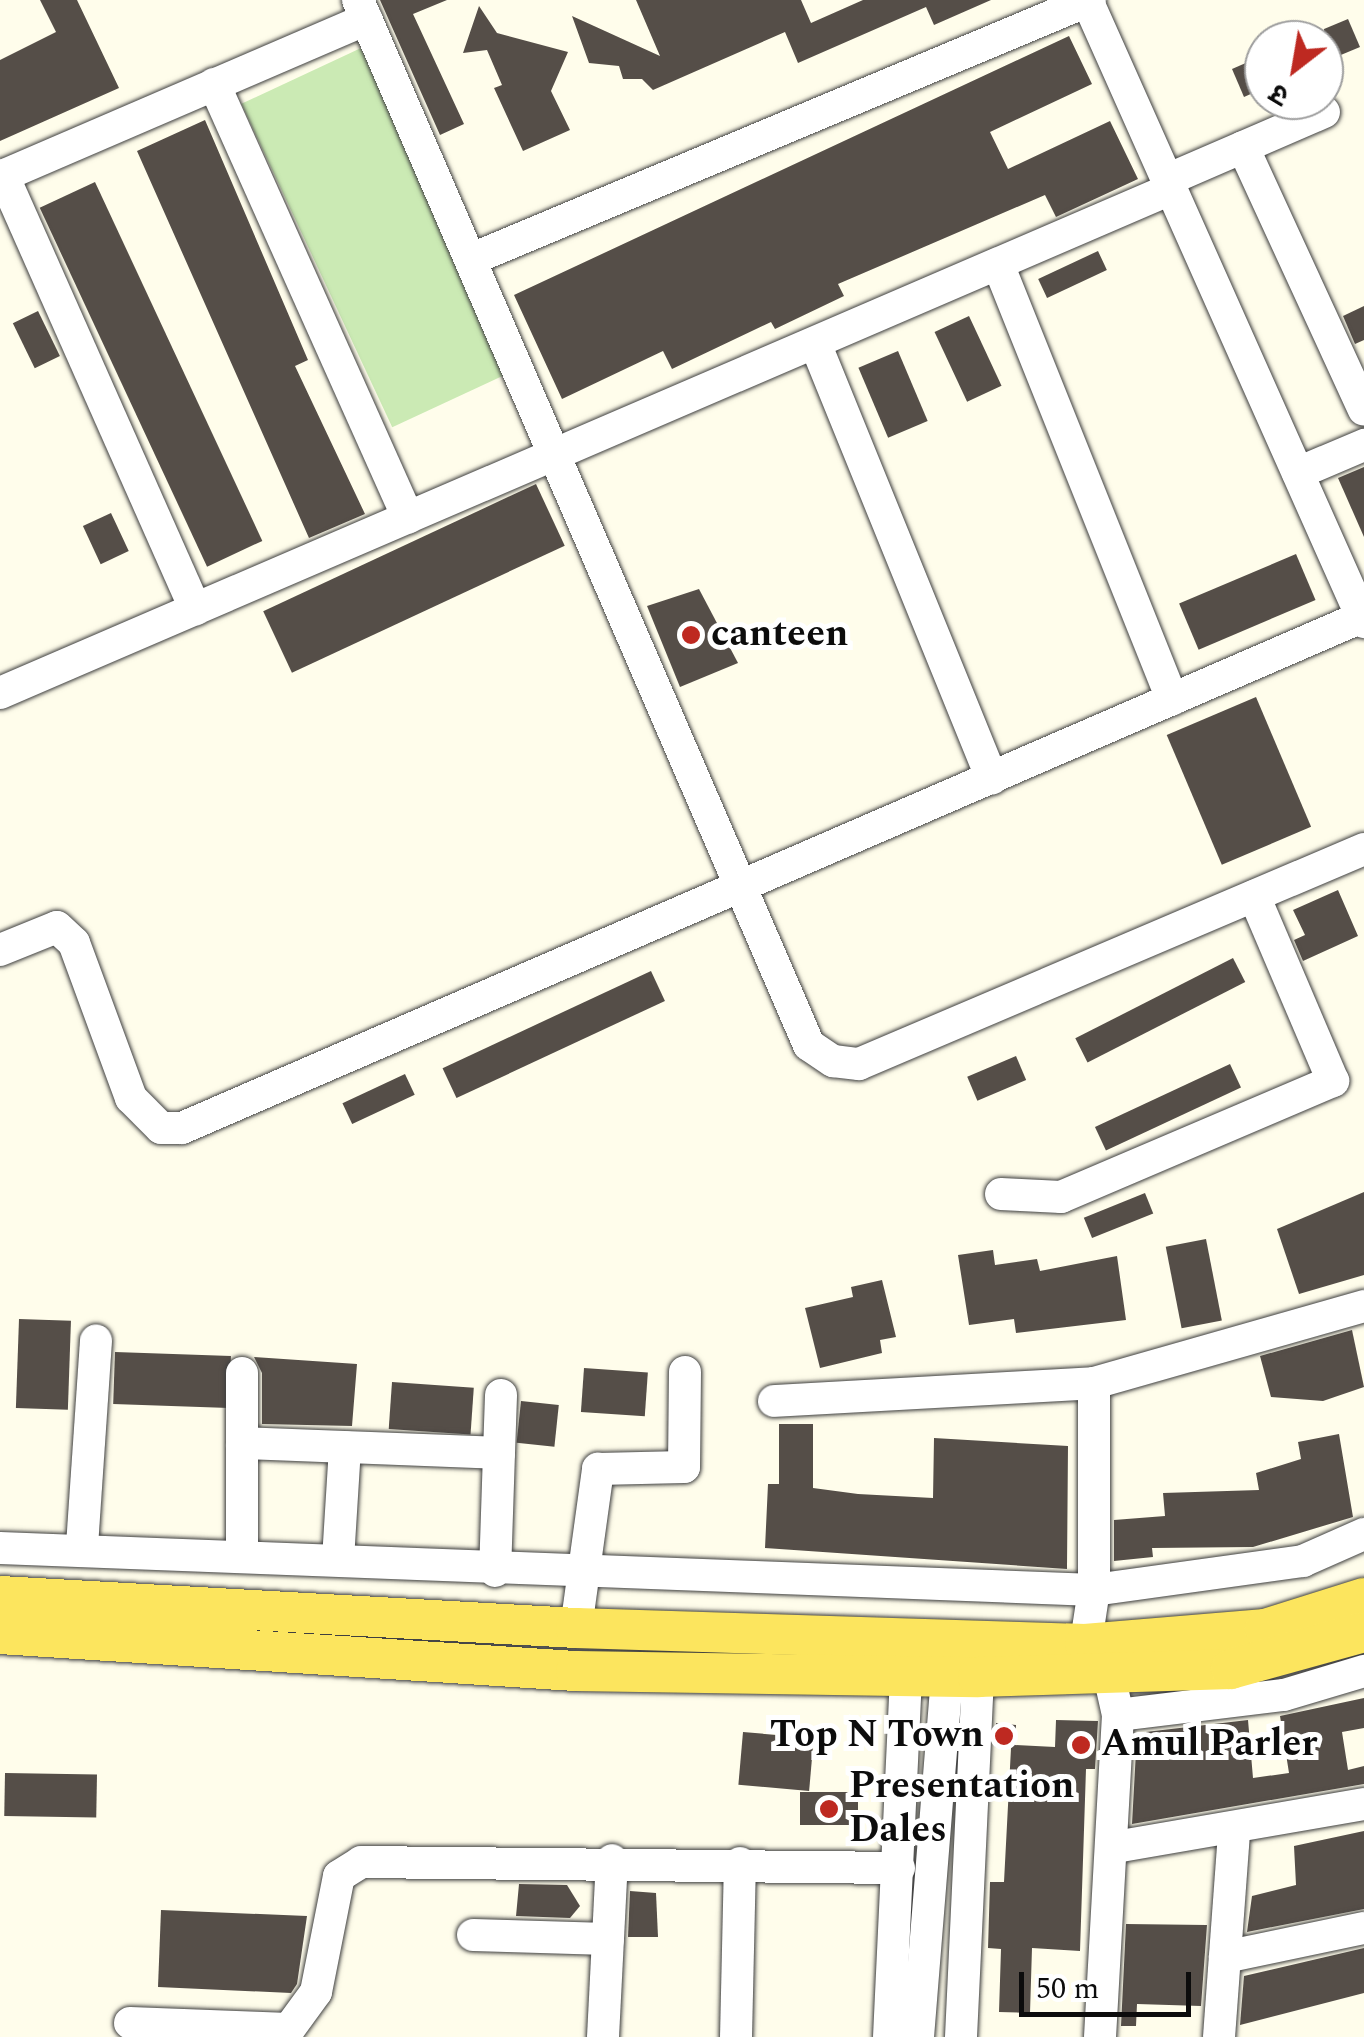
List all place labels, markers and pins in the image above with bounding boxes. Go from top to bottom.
place label: canteen [711,612,849,658]
marker: canteen [680,624,702,646]
place label: Top N Town [770,1713,984,1759]
place label: Amul Parler [1101,1722,1318,1768]
marker: Top N Town [993,1725,1015,1747]
marker: Amul Parler [1070,1734,1092,1756]
place label: Presentation Dales [849,1764,1075,1854]
marker: Presentation Dales [818,1798,840,1820]

